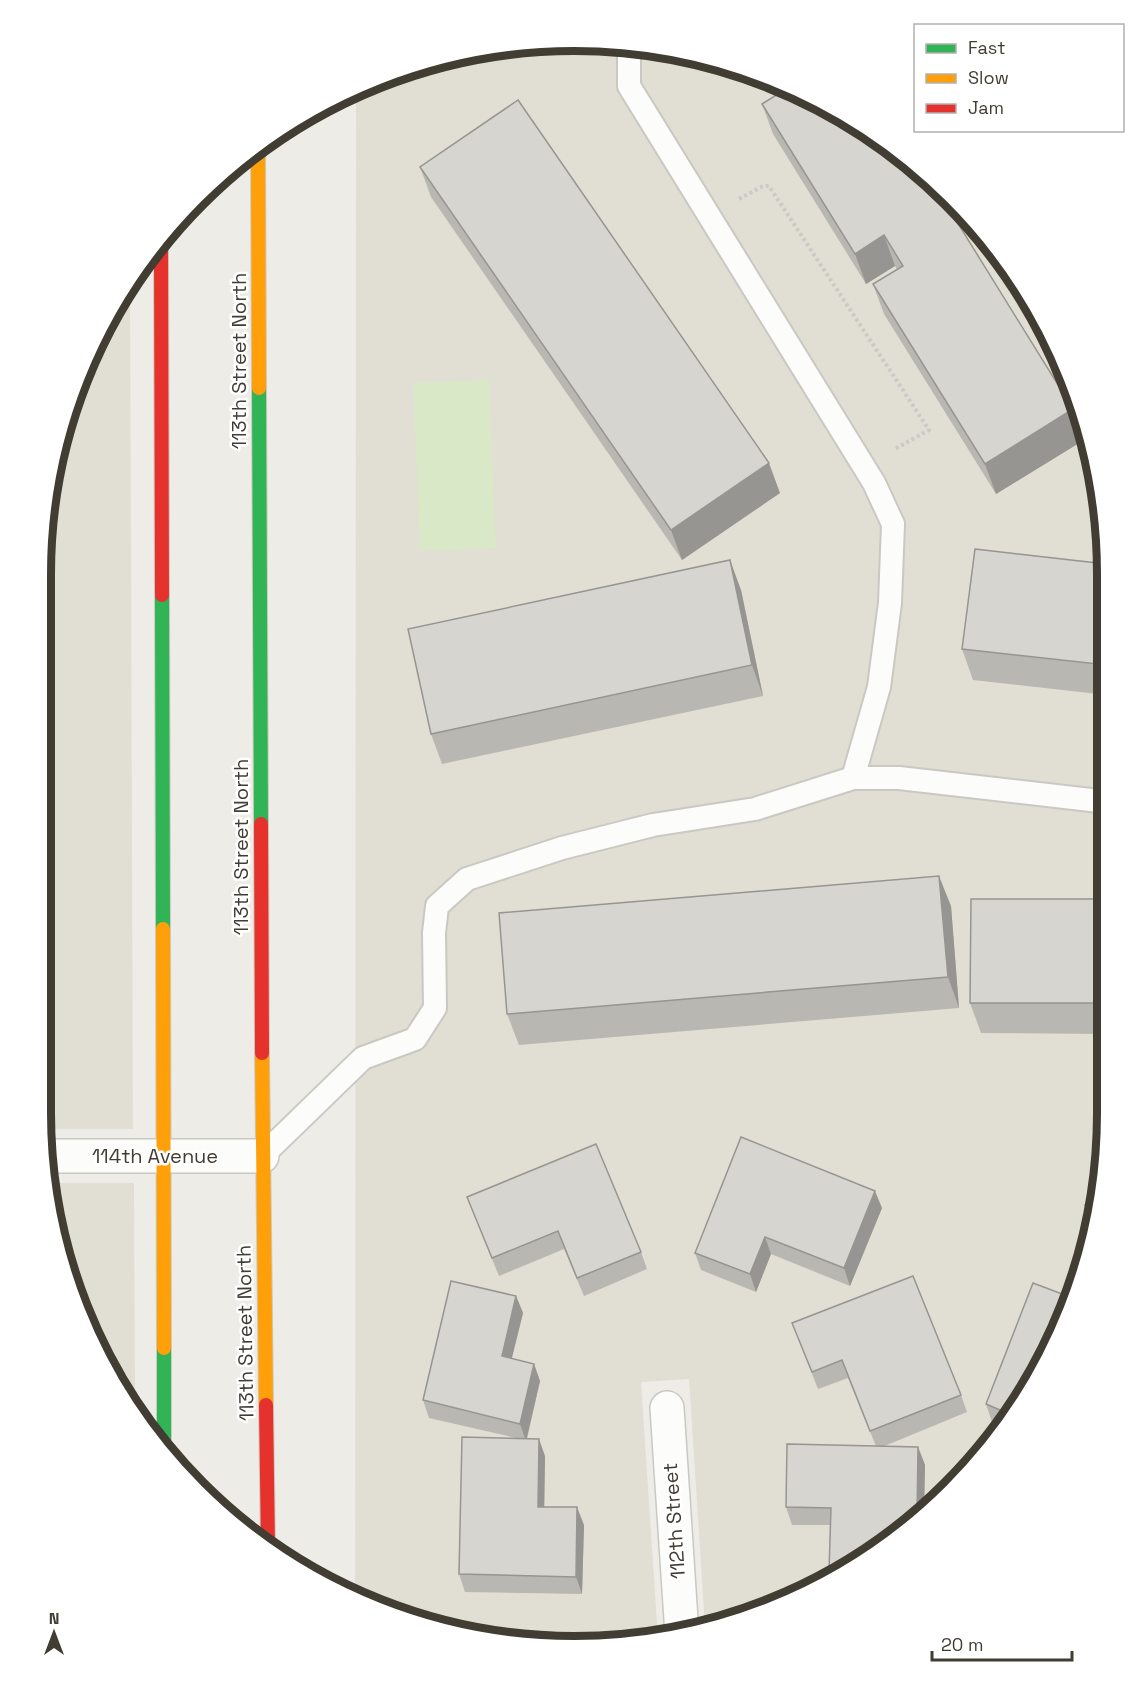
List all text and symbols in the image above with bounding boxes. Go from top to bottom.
legend [914,24,1124,132]
text: Fast [968,36,1005,59]
text: Slow [968,66,1009,89]
text: Jam [968,96,1004,119]
street label: 113th Street North [226,273,252,449]
street label: 113th Street North [228,759,254,935]
street label: 114th Avenue [92,1143,218,1169]
street label: 113th Street North [230,1245,260,1421]
street label: 112th Street [657,1462,691,1580]
north arrow [24,1603,84,1663]
text: N [49,1608,59,1629]
scale bar [932,1624,1072,1662]
text: 20 m [941,1633,984,1656]

